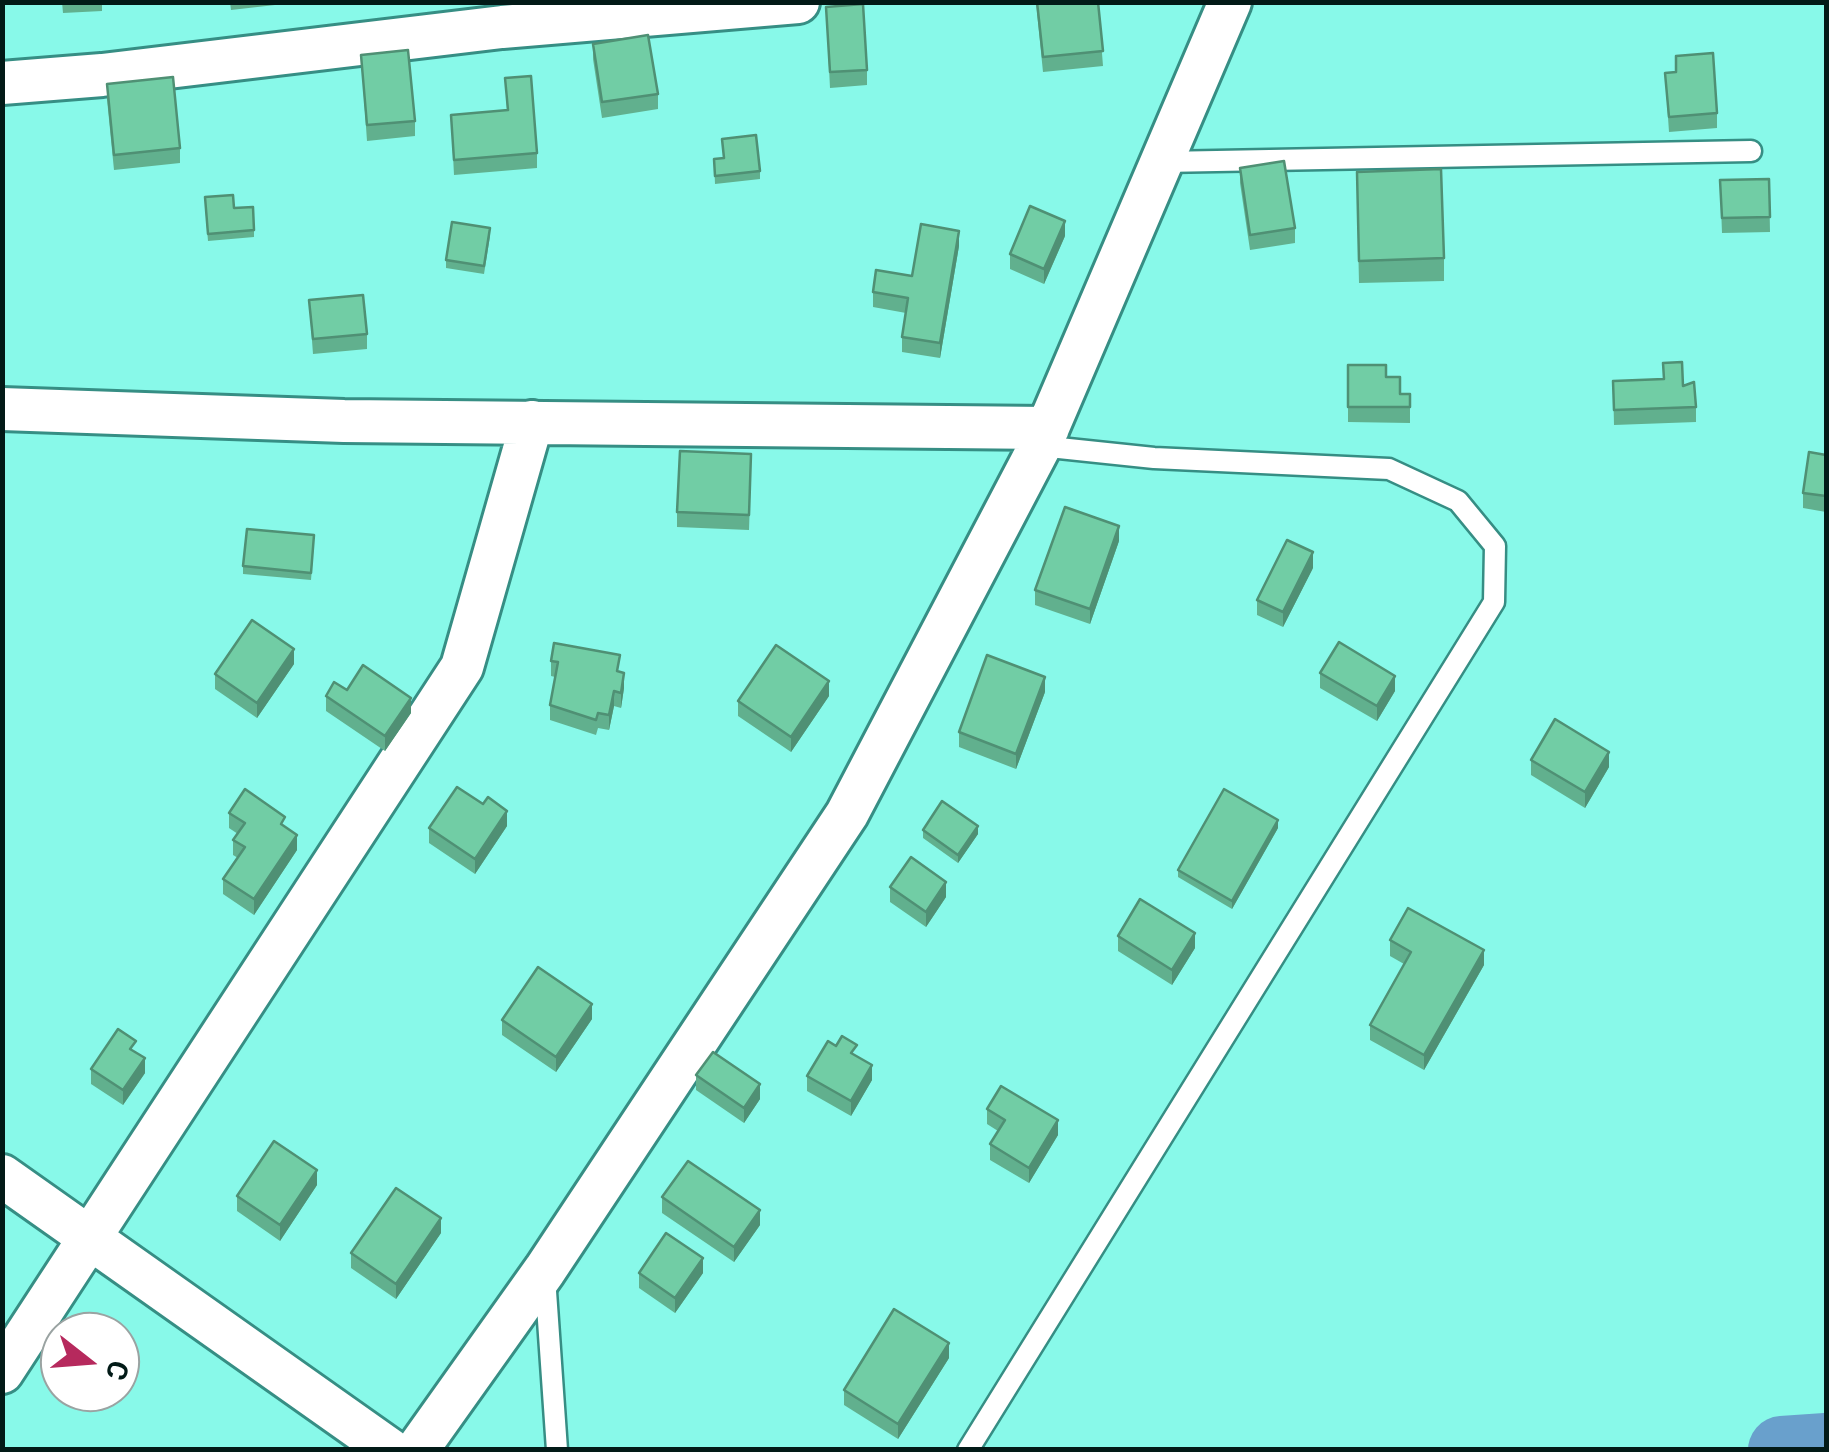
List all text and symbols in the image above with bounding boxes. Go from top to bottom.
north arrow [40,1312,140,1412]
text: С [99,1357,136,1384]

